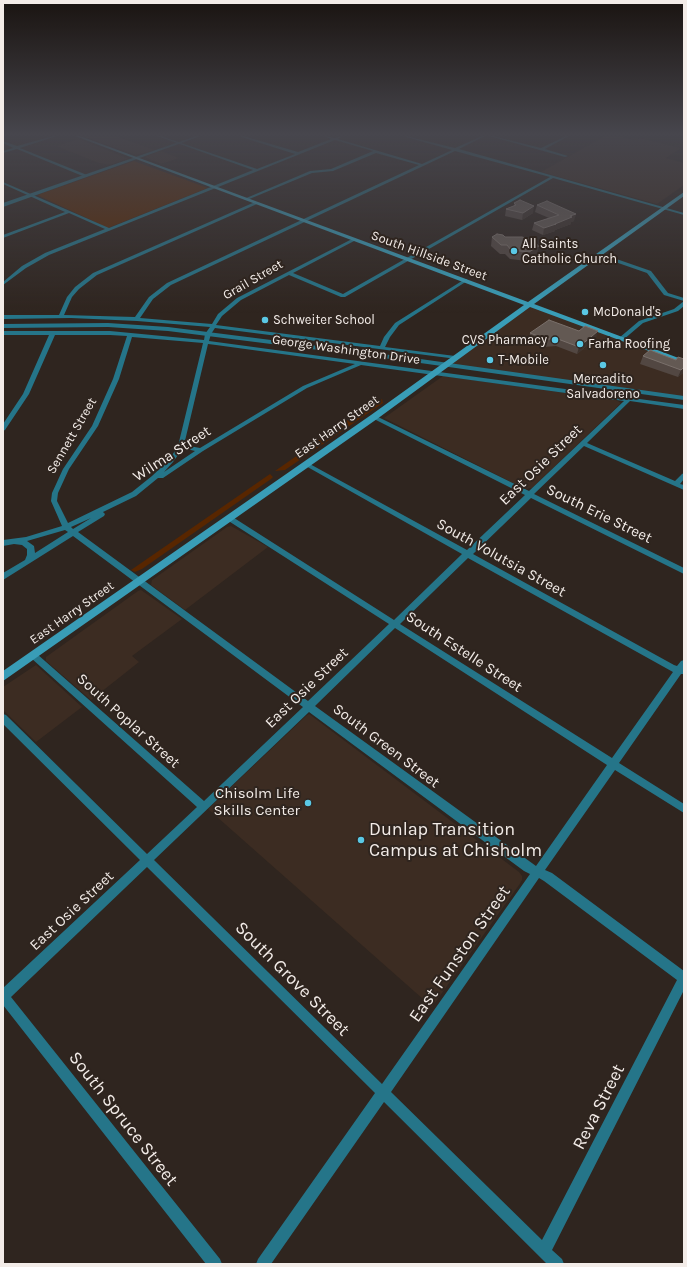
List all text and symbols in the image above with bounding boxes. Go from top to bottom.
street label: South Hillside Street [369,228,489,284]
place label: All Saints Catholic Church [522,236,617,267]
marker: All Saints Catholic Church [509,246,519,256]
street label: Grail Street [220,257,286,303]
place label: McDonald's [593,304,661,320]
marker: McDonald's [580,307,590,317]
place label: Schweiter School [273,312,375,328]
marker: Schweiter School [260,315,270,325]
street label: George Washington Drive [271,332,421,368]
place label: CVS Pharmacy [462,332,547,348]
marker: CVS Pharmacy [550,335,560,345]
place label: Farha Roofing [588,336,670,352]
marker: Farha Roofing [575,339,585,349]
place label: T-Mobile [498,352,549,368]
marker: T-Mobile [485,355,495,365]
marker: Mercadito Salvadoreno [598,360,608,370]
place label: Mercadito Salvadoreno [566,371,640,402]
street label: East Harry Street [292,392,382,462]
street label: Sennett Street [44,395,100,477]
street label: East Osie Street [496,421,586,509]
street label: Wilma Street [130,422,214,486]
street label: South Erie Street [543,481,655,547]
street label: South Volutsia Street [433,515,569,601]
street label: East Harry Street [27,578,117,648]
street label: South Estelle Street [402,608,526,696]
street label: East Osie Street [262,644,352,732]
street label: South Poplar Street [73,670,183,772]
street label: South Green Street [329,700,443,792]
place label: Chisolm Life Skills Center [213,785,300,820]
marker: Chisolm Life Skills Center [303,798,313,808]
place label: Dunlap Transition Campus at Chisholm [369,819,542,862]
marker: Dunlap Transition Campus at Chisholm [356,835,366,845]
street label: East Osie Street [26,868,118,954]
street label: East Funston Street [405,881,515,1027]
street label: South Grove Street [230,917,354,1041]
street label: South Spruce Street [64,1048,182,1190]
street label: Reva Street [568,1061,630,1153]

